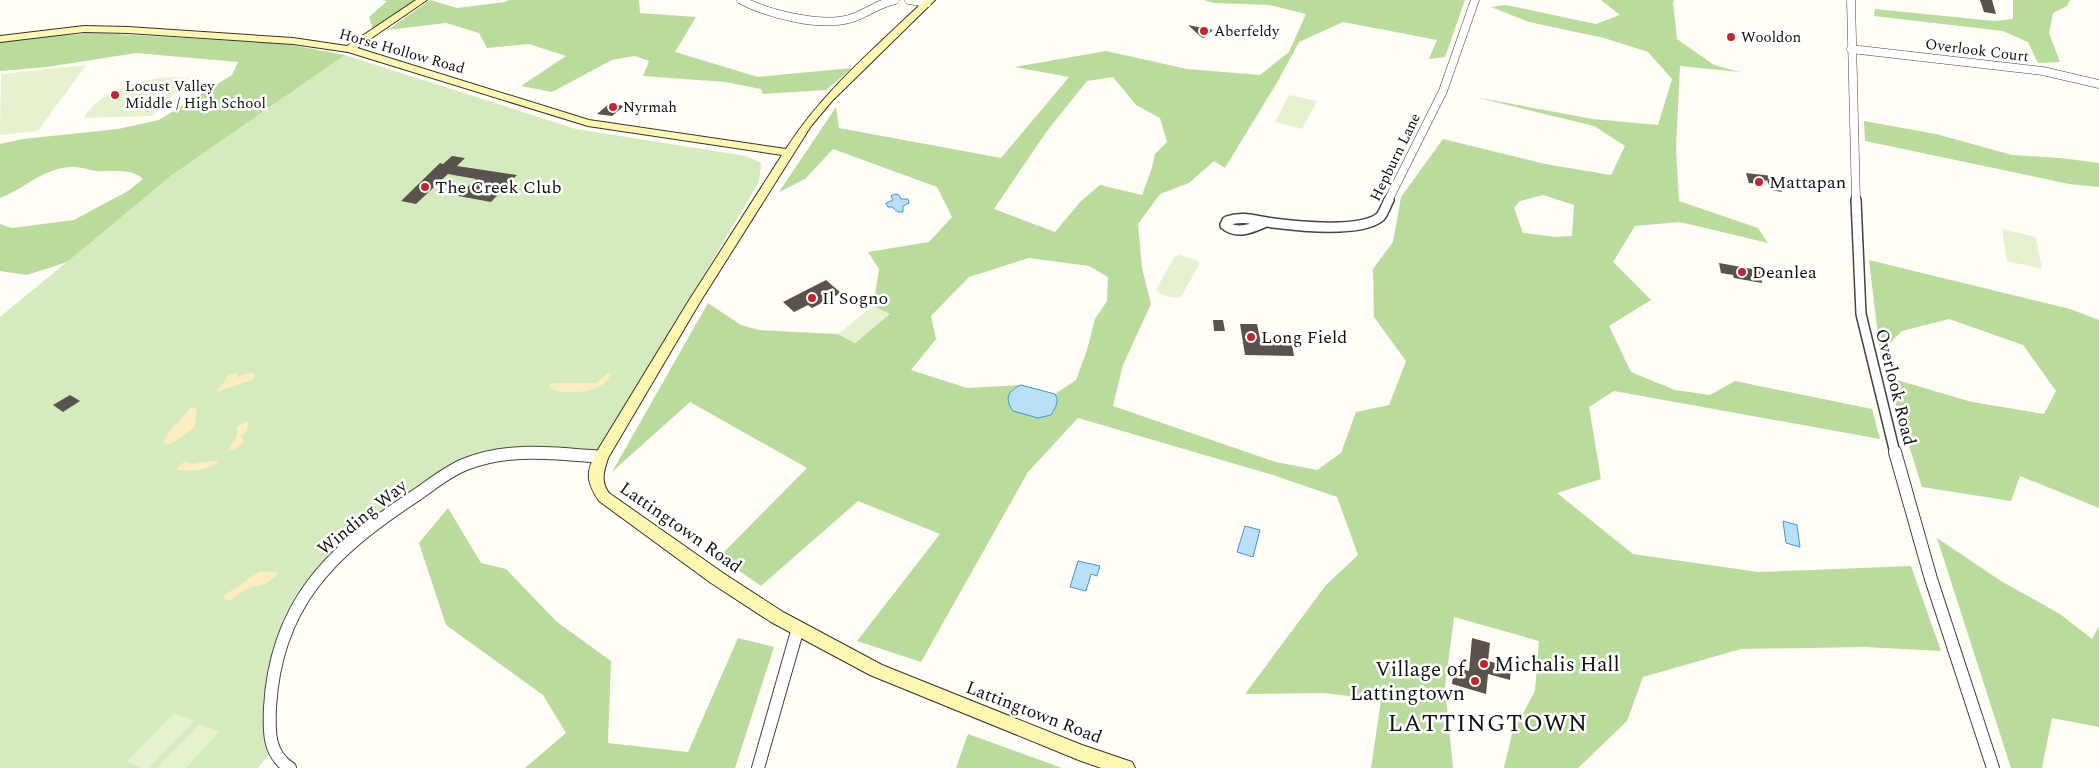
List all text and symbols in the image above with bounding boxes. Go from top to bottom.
place label: Aberfeldy [1214,20,1280,43]
street label: Horse Hollow Road [336,23,467,80]
marker: Aberfeldy [1198,25,1210,37]
place label: Wooldon [1741,26,1802,49]
marker: Wooldon [1725,31,1737,43]
street label: Overlook Court [1924,33,2030,68]
place label: Locust Valley Middle / High School [125,75,266,115]
marker: Locust Valley Middle / High School [109,89,121,101]
place label: Nyrmah [623,96,677,119]
marker: Nyrmah [607,101,619,113]
street label: Hepburn Lane [1364,109,1427,205]
place label: Mattapan [1769,169,1846,196]
place label: The Creek Club [435,174,562,201]
marker: Mattapan [1753,176,1765,188]
marker: The Creek Club [419,181,431,193]
place label: Deanlea [1752,259,1817,286]
marker: Deanlea [1736,266,1748,278]
place label: Il Sogno [822,285,888,312]
marker: Il Sogno [806,292,818,304]
place label: Long Field [1261,324,1347,351]
street label: Overlook Road [1868,326,1923,448]
marker: Long Field [1245,331,1257,343]
street label: Winding Way [312,472,414,562]
street label: Lattingtown Road [614,475,747,580]
place label: Michalis Hall [1494,649,1620,681]
place label: Village of Lattingtown [1350,654,1467,710]
marker: Michalis Hall [1478,658,1490,670]
street label: Lattingtown Road [962,674,1106,751]
marker: Village of Lattingtown [1469,675,1481,687]
district label: LATTINGTOWN [1388,706,1588,742]

